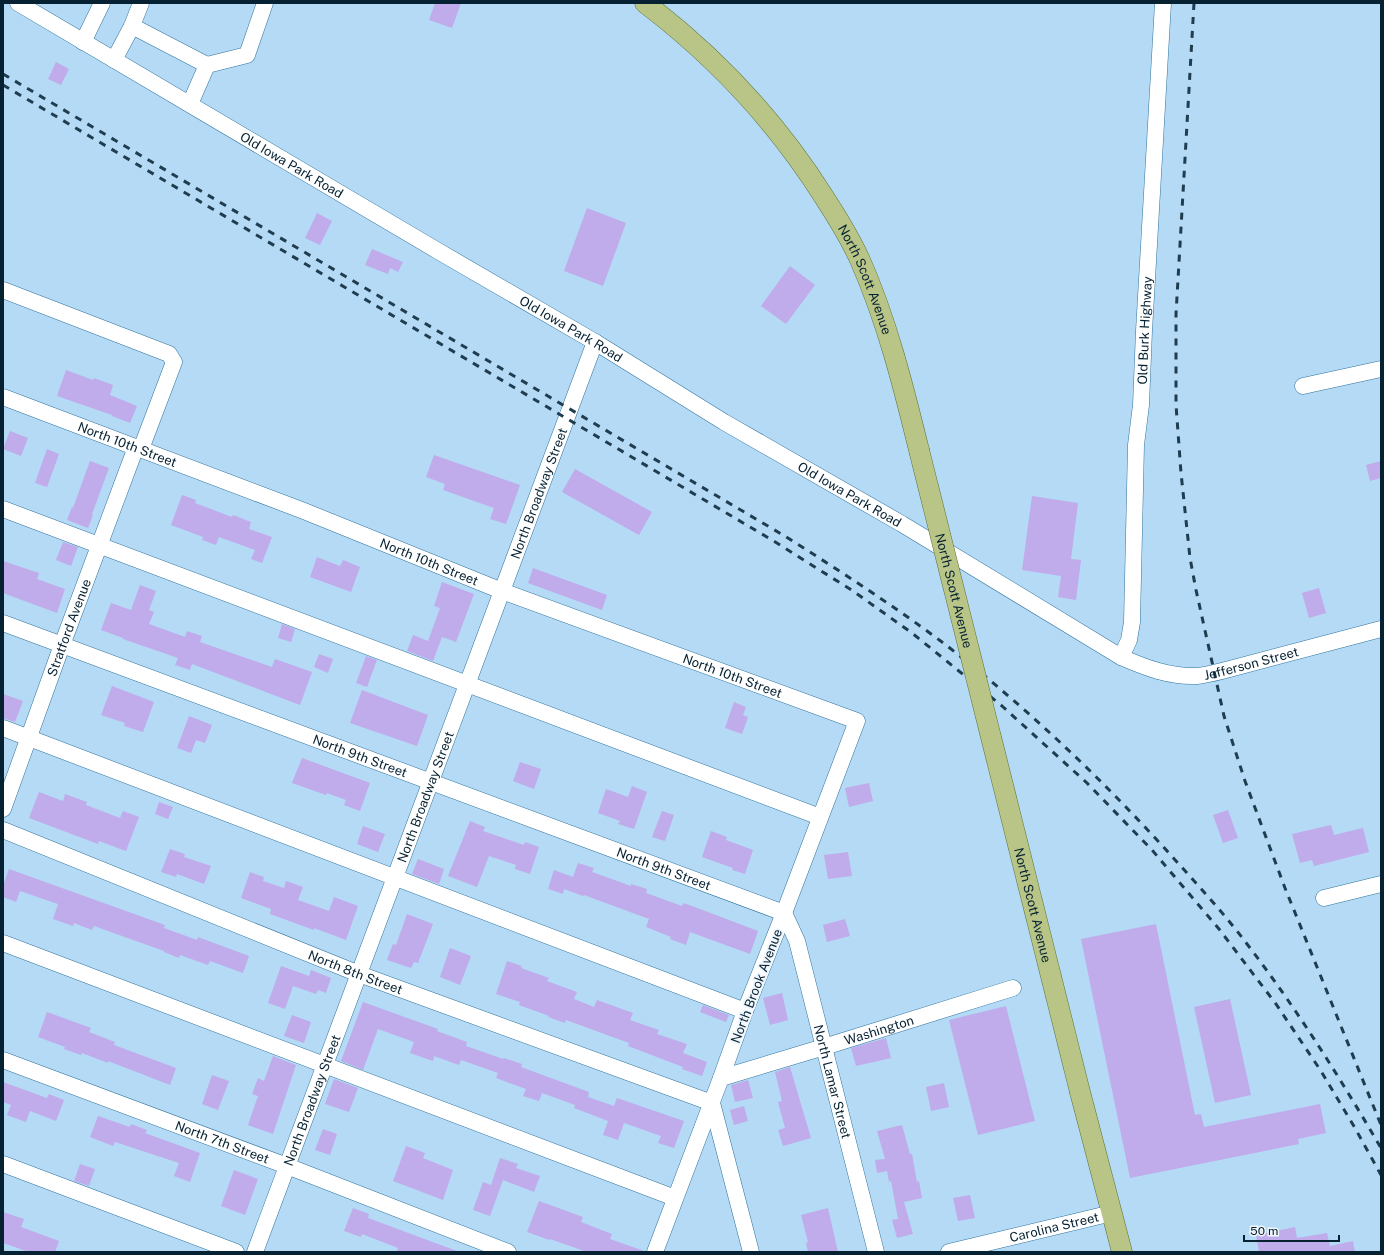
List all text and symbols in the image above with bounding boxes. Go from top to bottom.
street label: Old Iowa Park Road [237,129,346,201]
street label: North Scott Avenue [835,222,894,336]
street label: Old Burk Highway [1135,276,1155,385]
street label: Old Iowa Park Road [517,293,625,365]
street label: North 10th Street [76,419,179,470]
street label: North Broadway Street [508,426,570,561]
street label: Old Iowa Park Road [795,459,904,530]
street label: North Scott Avenue [932,532,975,650]
street label: North 10th Street [378,536,480,589]
street label: Stratford Avenue [44,577,94,679]
street label: Jefferson Street [1203,644,1300,683]
street label: North 10th Street [681,651,784,701]
street label: North Broadway Street [394,729,457,865]
street label: North 9th Street [311,732,409,780]
street label: North 9th Street [614,845,713,893]
street label: North Scott Avenue [1011,846,1054,964]
street label: North Brook Avenue [728,927,785,1045]
street label: North 8th Street [306,947,405,997]
street label: Washington [842,1013,915,1048]
street label: North Lamar Street [811,1023,854,1140]
street label: North Broadway Street [281,1033,343,1168]
street label: North 7th Street [173,1118,271,1167]
street label: Carolina Street [1008,1209,1100,1245]
scale bar [1244,1217,1339,1243]
text: 50 m [1250,1224,1278,1238]

